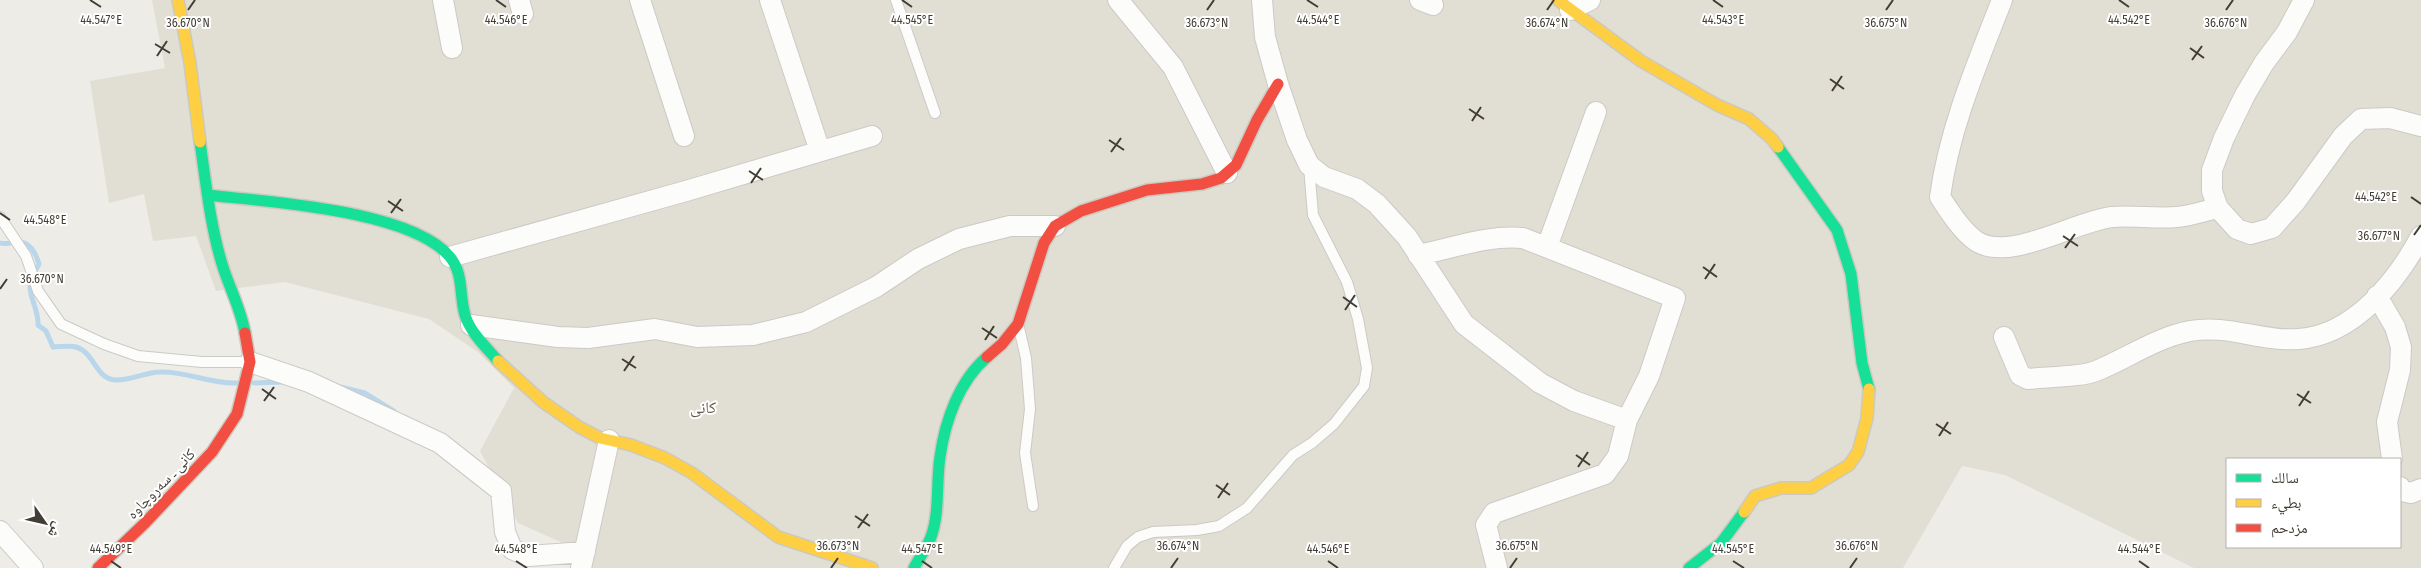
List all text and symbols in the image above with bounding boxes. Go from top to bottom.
text: 44.547°E [80,13,122,27]
text: 44.546°E [485,13,528,27]
text: 44.545°E [891,13,933,27]
text: 44.544°E [1297,13,1340,27]
text: 44.543°E [1702,13,1744,27]
text: 44.542°E [2108,13,2150,27]
text: 36.670°N [166,16,210,30]
text: 36.673°N [1186,16,1228,30]
text: 36.674°N [1526,16,1568,30]
text: 36.675°N [1865,16,1907,30]
text: 36.676°N [2205,16,2247,30]
text: 44.542°E [2355,190,2397,204]
text: 44.548°E [24,213,67,227]
text: 36.677°N [2358,229,2400,243]
text: 36.670°N [20,272,64,286]
district label: کانی [690,398,716,418]
street label: کانی ـ سەروچاوە [123,445,200,524]
legend [2226,458,2401,548]
text: سالك [2271,469,2299,487]
text: بطيء [2271,494,2301,515]
north arrow [20,498,70,548]
text: ش [44,519,67,541]
text: مزدحم [2271,519,2308,538]
text: 36.673°N [817,539,859,553]
text: 36.674°N [1157,539,1199,553]
text: 36.675°N [1496,539,1538,553]
text: 36.676°N [1836,539,1878,553]
text: 44.549°E [90,542,133,556]
text: 44.548°E [495,542,538,556]
text: 44.547°E [901,542,943,556]
text: 44.546°E [1307,542,1350,556]
text: 44.545°E [1712,542,1754,556]
text: 44.544°E [2118,542,2161,556]

